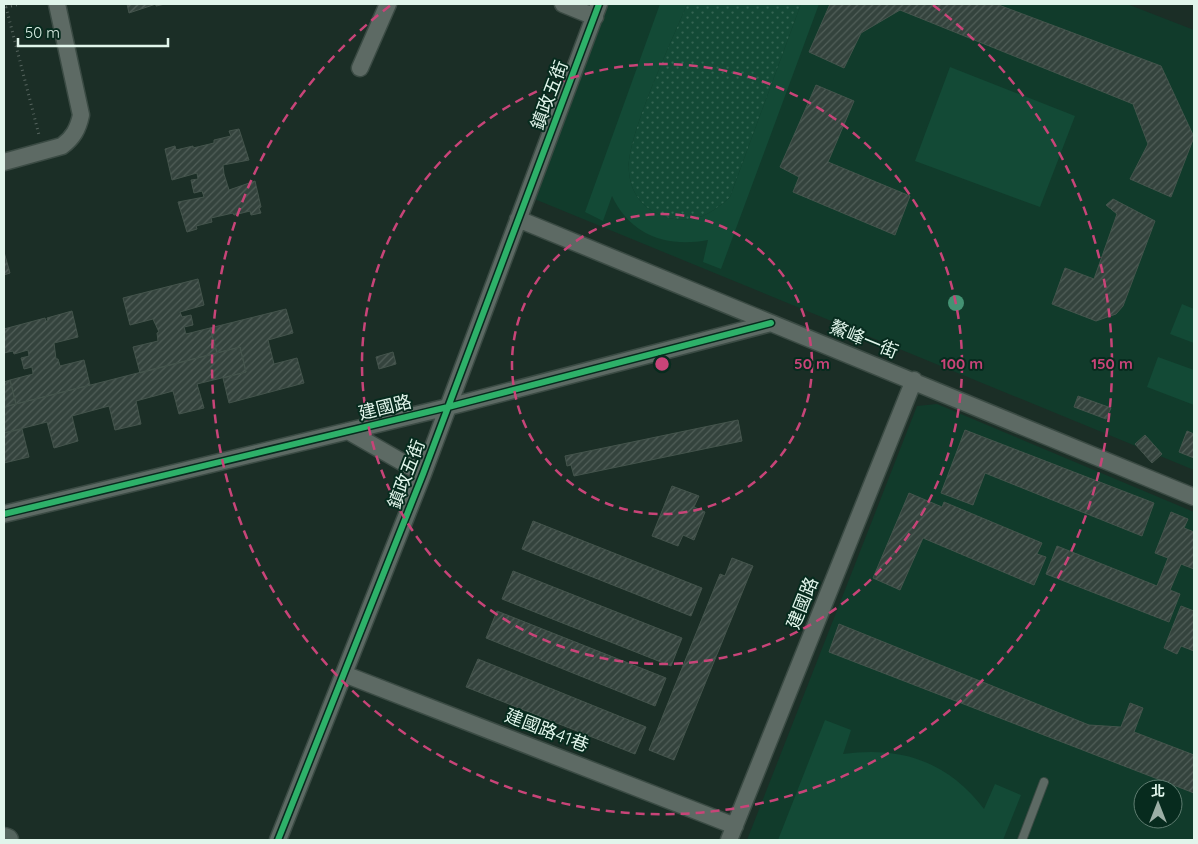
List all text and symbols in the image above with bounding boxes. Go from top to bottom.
scale bar [18,15,168,47]
text: 50 m [25,23,60,42]
street label: 鎮政五街 [525,57,573,133]
street label: 鰲峰一街 [826,315,902,363]
text: 50 m [794,354,830,373]
text: 100 m [941,354,983,373]
text: 150 m [1091,354,1133,373]
centre of rings [653,355,671,373]
street label: 建國路 [356,389,414,425]
street label: 鎮政五街 [382,436,430,512]
street label: 建國路 [781,574,823,632]
street label: 建國路41巷 [502,703,592,757]
north arrow [1133,779,1183,829]
text: 北 [1151,782,1165,800]

